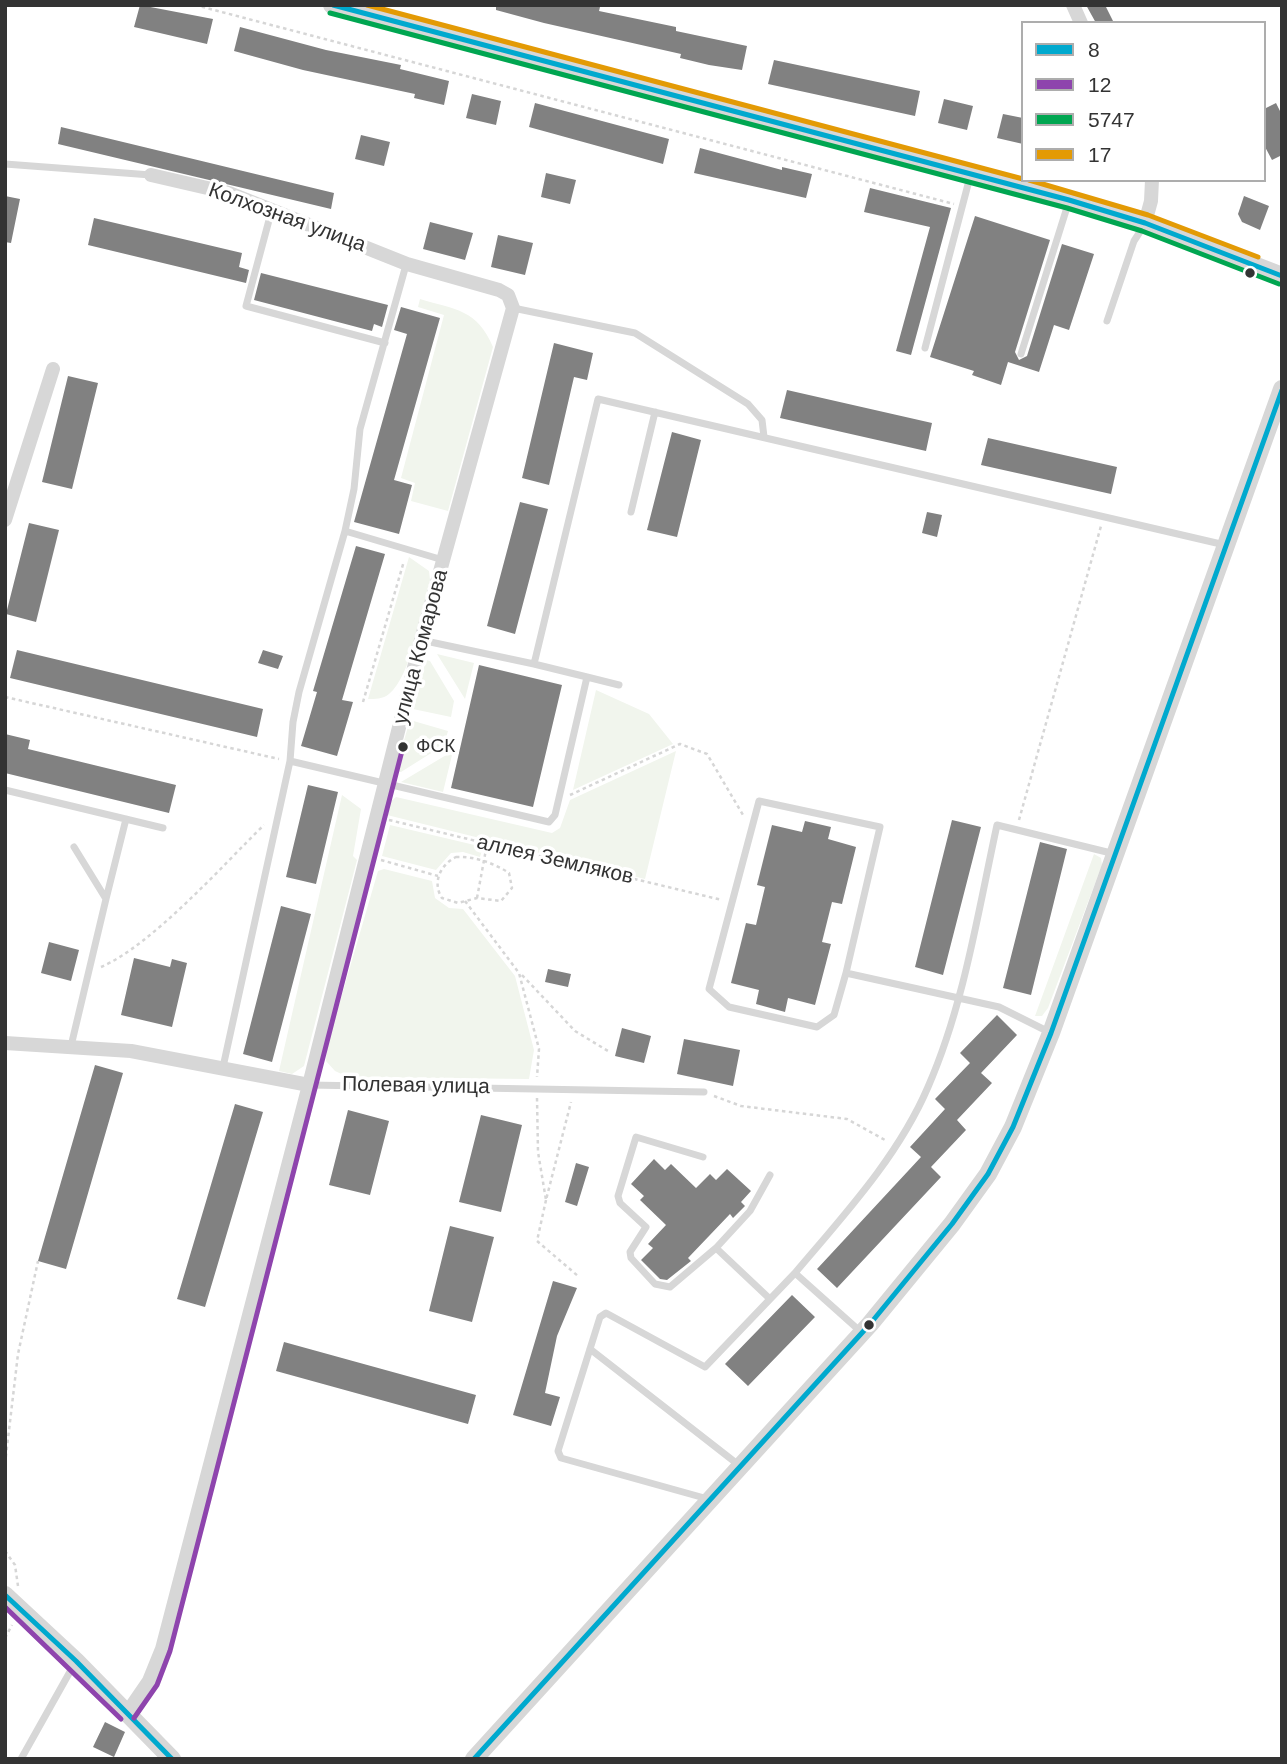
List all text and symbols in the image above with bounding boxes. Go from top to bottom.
legend [1021,21,1266,182]
text: 8 [1088,38,1100,61]
text: 12 [1088,73,1111,96]
text: 5747 [1088,108,1135,131]
text: 17 [1088,143,1111,166]
street label: Колхозная улица [205,178,369,258]
unlabelled marker [1243,266,1257,280]
street label: улица Комарова [388,567,454,727]
place label: ФСК [416,736,455,758]
marker: ФСК [396,740,410,754]
street label: аллея Земляков [474,830,636,890]
street label: Полевая улица [342,1072,490,1100]
unlabelled marker [862,1318,876,1332]

